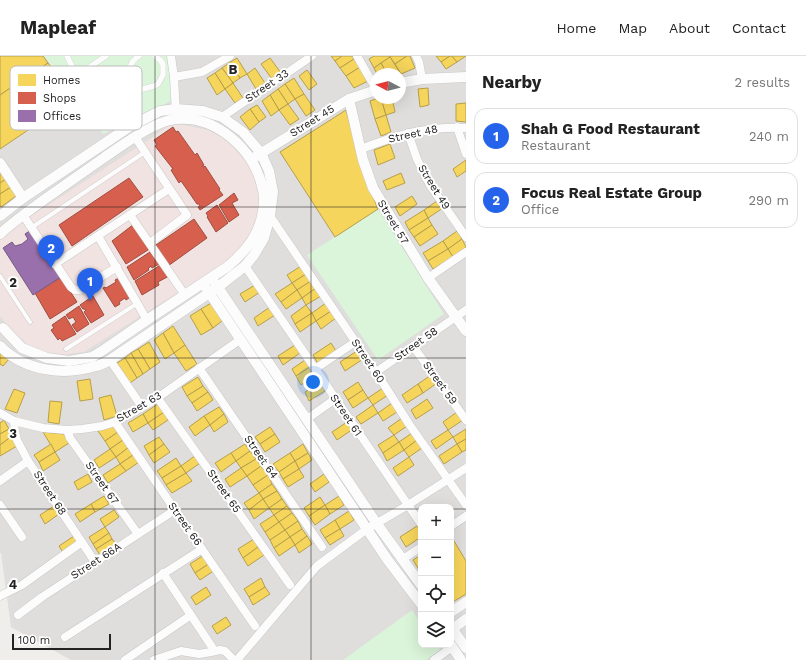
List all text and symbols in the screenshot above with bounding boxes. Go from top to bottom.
text: Mapleaf [20,16,96,39]
text: Home [556,20,596,36]
text: Map [618,20,647,36]
text: About [669,20,710,36]
text: Contact [732,20,786,36]
text: B [229,62,238,77]
legend [10,66,142,130]
street label: Street 33 [243,67,291,105]
north arrow [370,68,406,104]
text: Nearby [482,72,541,92]
text: Homes [43,74,80,87]
text: 2 results [735,75,790,90]
text: Shops [43,92,76,105]
street label: Street 45 [287,102,337,140]
text: Offices [43,110,81,123]
text: Shah G Food Restaurant [521,120,700,138]
street label: Street 48 [387,122,439,146]
text: 1 [493,129,499,144]
text: 240 m [749,129,789,144]
text: Restaurant [521,138,591,153]
street label: Street 49 [415,162,453,212]
text: Focus Real Estate Group [521,184,702,202]
text: 2 [492,193,500,208]
text: 290 m [748,193,789,208]
street label: Street 57 [375,197,411,247]
text: Office [521,202,559,217]
pin: 2 [38,235,64,268]
pin: 1 [77,268,103,301]
text: 2 [9,275,17,290]
street label: Street 58 [392,324,440,364]
street label: Street 60 [349,336,388,386]
street label: Street 59 [420,359,460,407]
your location [303,372,323,392]
street label: Street 63 [114,389,164,425]
street label: Street 61 [327,392,365,438]
text: 3 [9,426,17,441]
street label: Street 64 [241,433,281,482]
street label: Street 67 [82,459,122,507]
street label: Street 65 [204,467,244,515]
street label: Street 68 [31,468,69,518]
street label: Street 66 [165,500,205,549]
map controls [418,504,454,648]
button: + [418,504,454,540]
street label: Street 66A [68,540,124,582]
button: − [418,540,454,576]
button: locate [418,576,454,612]
text: 4 [9,577,18,592]
button: layers [418,612,454,648]
scale bar [12,632,111,651]
text: 100 m [18,634,50,647]

